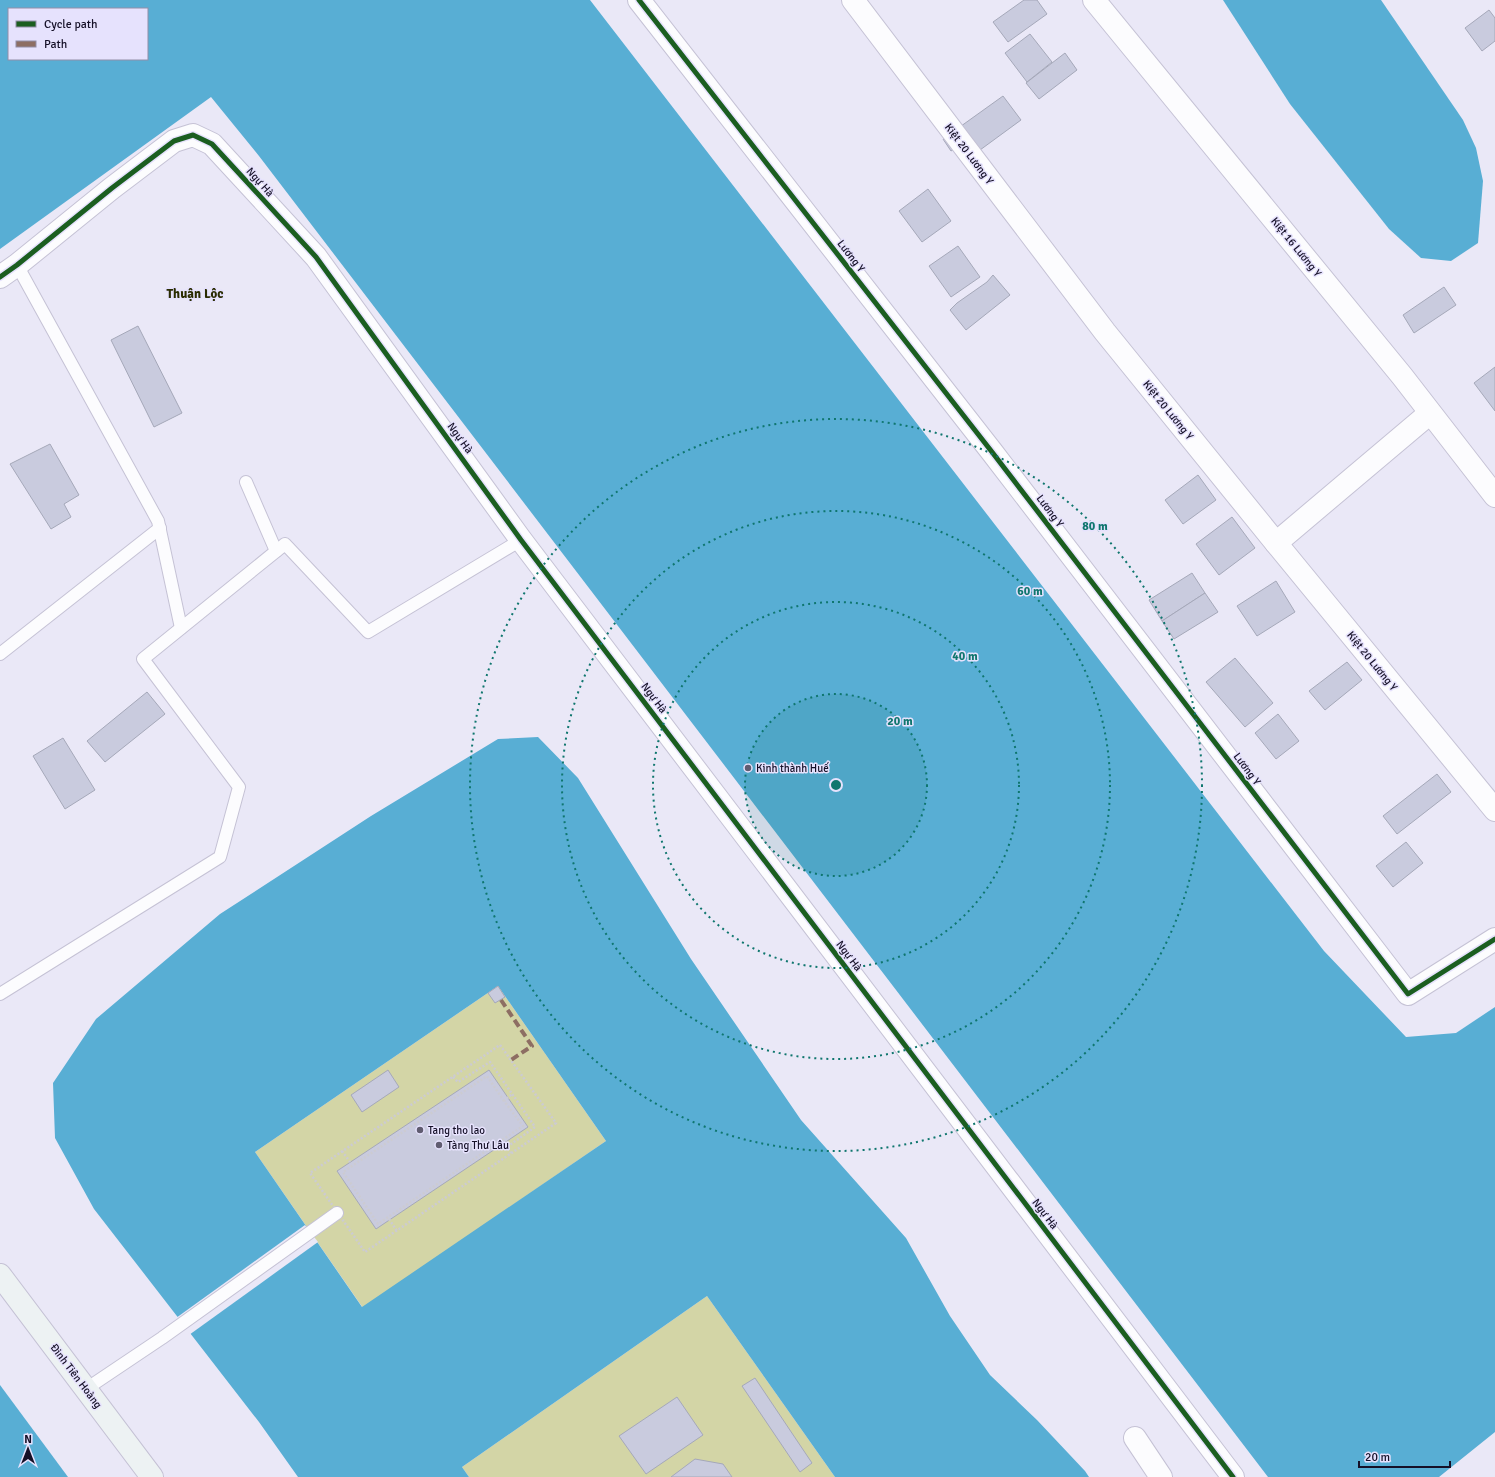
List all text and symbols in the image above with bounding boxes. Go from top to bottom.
legend [8,8,148,60]
text: Cycle path [44,17,97,32]
text: Path [44,37,67,52]
street label: Kiệt 20 Lương Y [942,121,996,187]
street label: Ngự Hà [243,165,277,200]
street label: Kiệt 16 Lương Y [1268,215,1324,280]
street label: Lương Y [834,237,868,275]
district label: Thuận Lộc [166,286,224,302]
street label: Kiệt 20 Lương Y [1140,378,1196,443]
street label: Ngự Hà [444,420,476,456]
street label: Lương Y [1034,492,1067,530]
text: 80 m [1082,519,1108,534]
text: 60 m [1017,584,1043,599]
street label: Kiệt 20 Lương Y [1344,629,1400,694]
text: 40 m [952,649,978,664]
street label: Ngự Hà [638,680,670,716]
text: 20 m [887,714,913,729]
street label: Lương Y [1231,750,1264,788]
place label: Kinh thành Huế [756,761,829,775]
marker: Kinh thành Huế [743,763,753,773]
centre of rings [829,778,843,792]
street label: Ngự Hà [833,938,865,974]
place label: Tang tho lao [428,1124,485,1137]
marker: Tang tho lao [415,1125,425,1135]
place label: Tàng Thư Lâu [447,1139,509,1152]
marker: Tàng Thư Lâu [434,1140,444,1150]
street label: Ngự Hà [1029,1196,1061,1232]
street label: Đinh Tiên Hoàng [47,1341,105,1411]
north arrow [8,1429,48,1469]
text: N [24,1433,32,1446]
scale bar [1359,1443,1450,1469]
text: 20 m [1365,1450,1390,1465]

